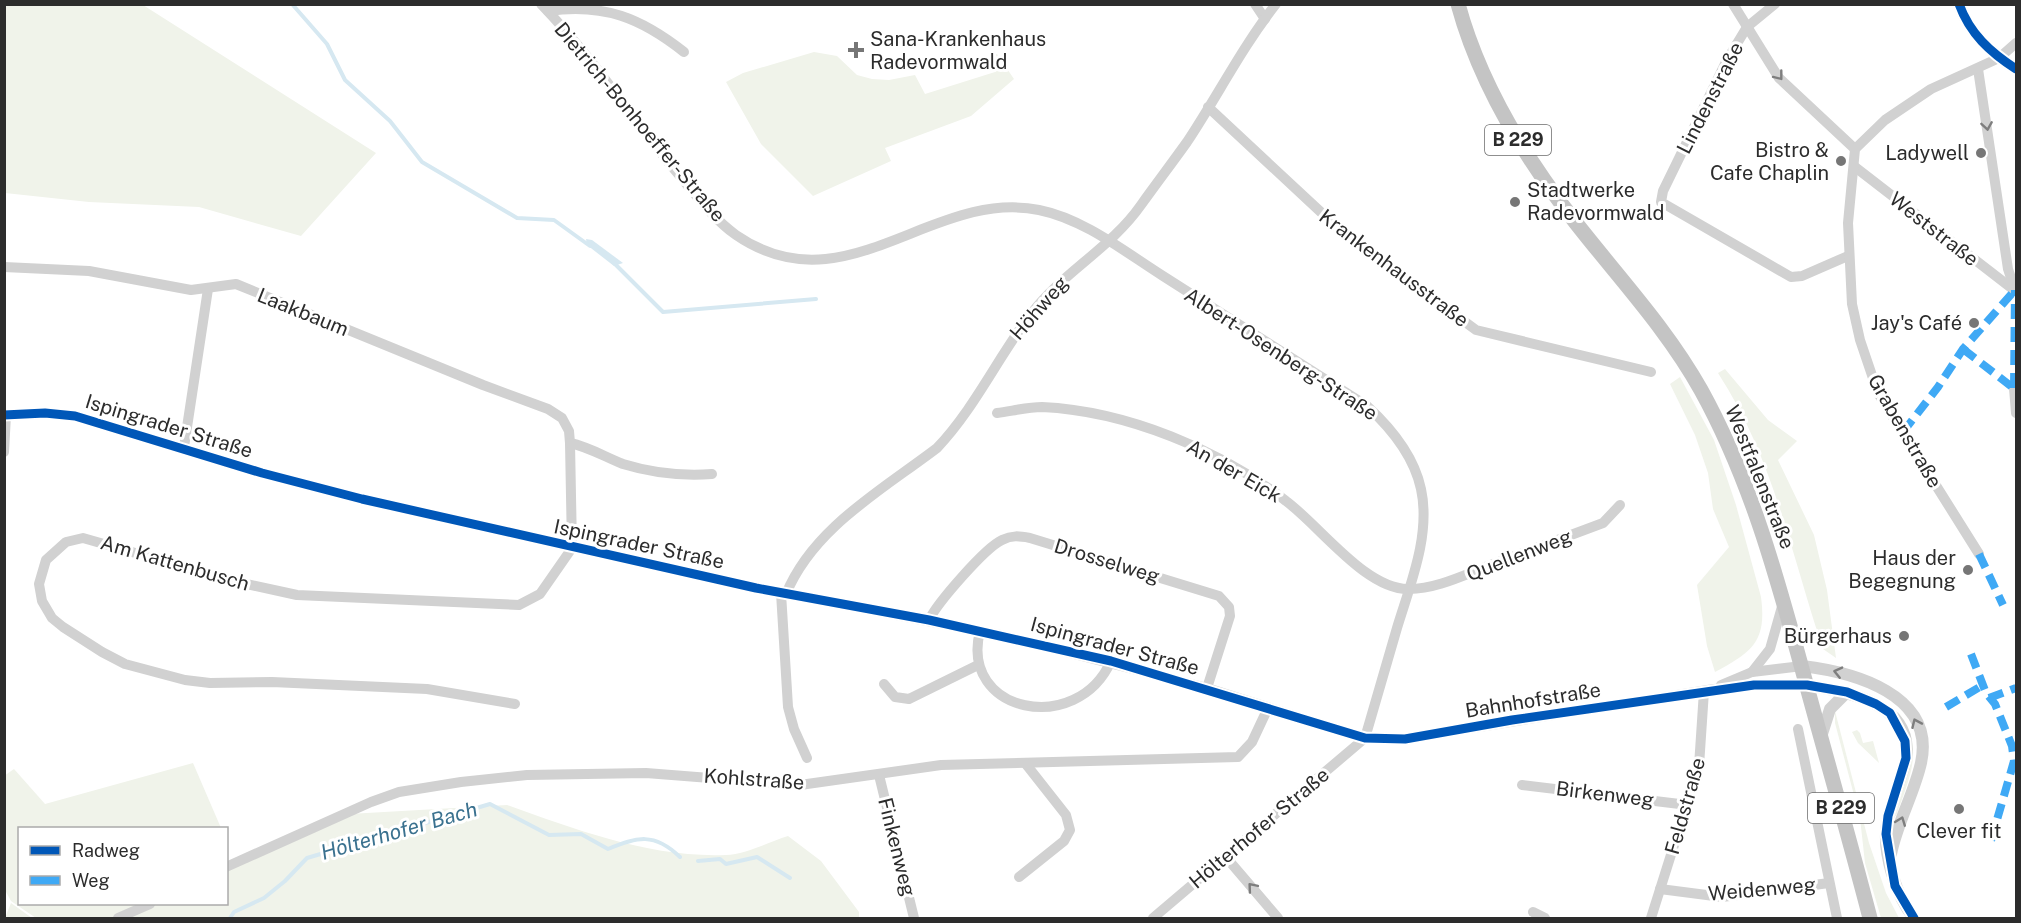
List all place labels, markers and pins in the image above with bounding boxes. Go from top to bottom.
place label: Sana-Krankenhaus Radevormwald [870,27,1046,74]
marker: Sana-Krankenhaus Radevormwald [847,41,865,59]
place label: Bistro & Cafe Chaplin [1710,138,1829,185]
place label: Ladywell [1885,141,1969,165]
marker: Ladywell [1974,146,1988,160]
marker: Bistro & Cafe Chaplin [1834,154,1848,168]
place label: Stadtwerke Radevormwald [1527,178,1664,225]
marker: Stadtwerke Radevormwald [1508,195,1522,209]
place label: Jay's Café [1871,311,1962,335]
marker: Jay's Café [1967,316,1981,330]
place label: Haus der Begegnung [1848,546,1956,593]
marker: Haus der Begegnung [1961,563,1975,577]
place label: Bürgerhaus [1784,624,1892,648]
marker: Bürgerhaus [1897,629,1911,643]
marker: Clever fit [1952,802,1966,816]
place label: Clever fit [1916,819,2002,843]

